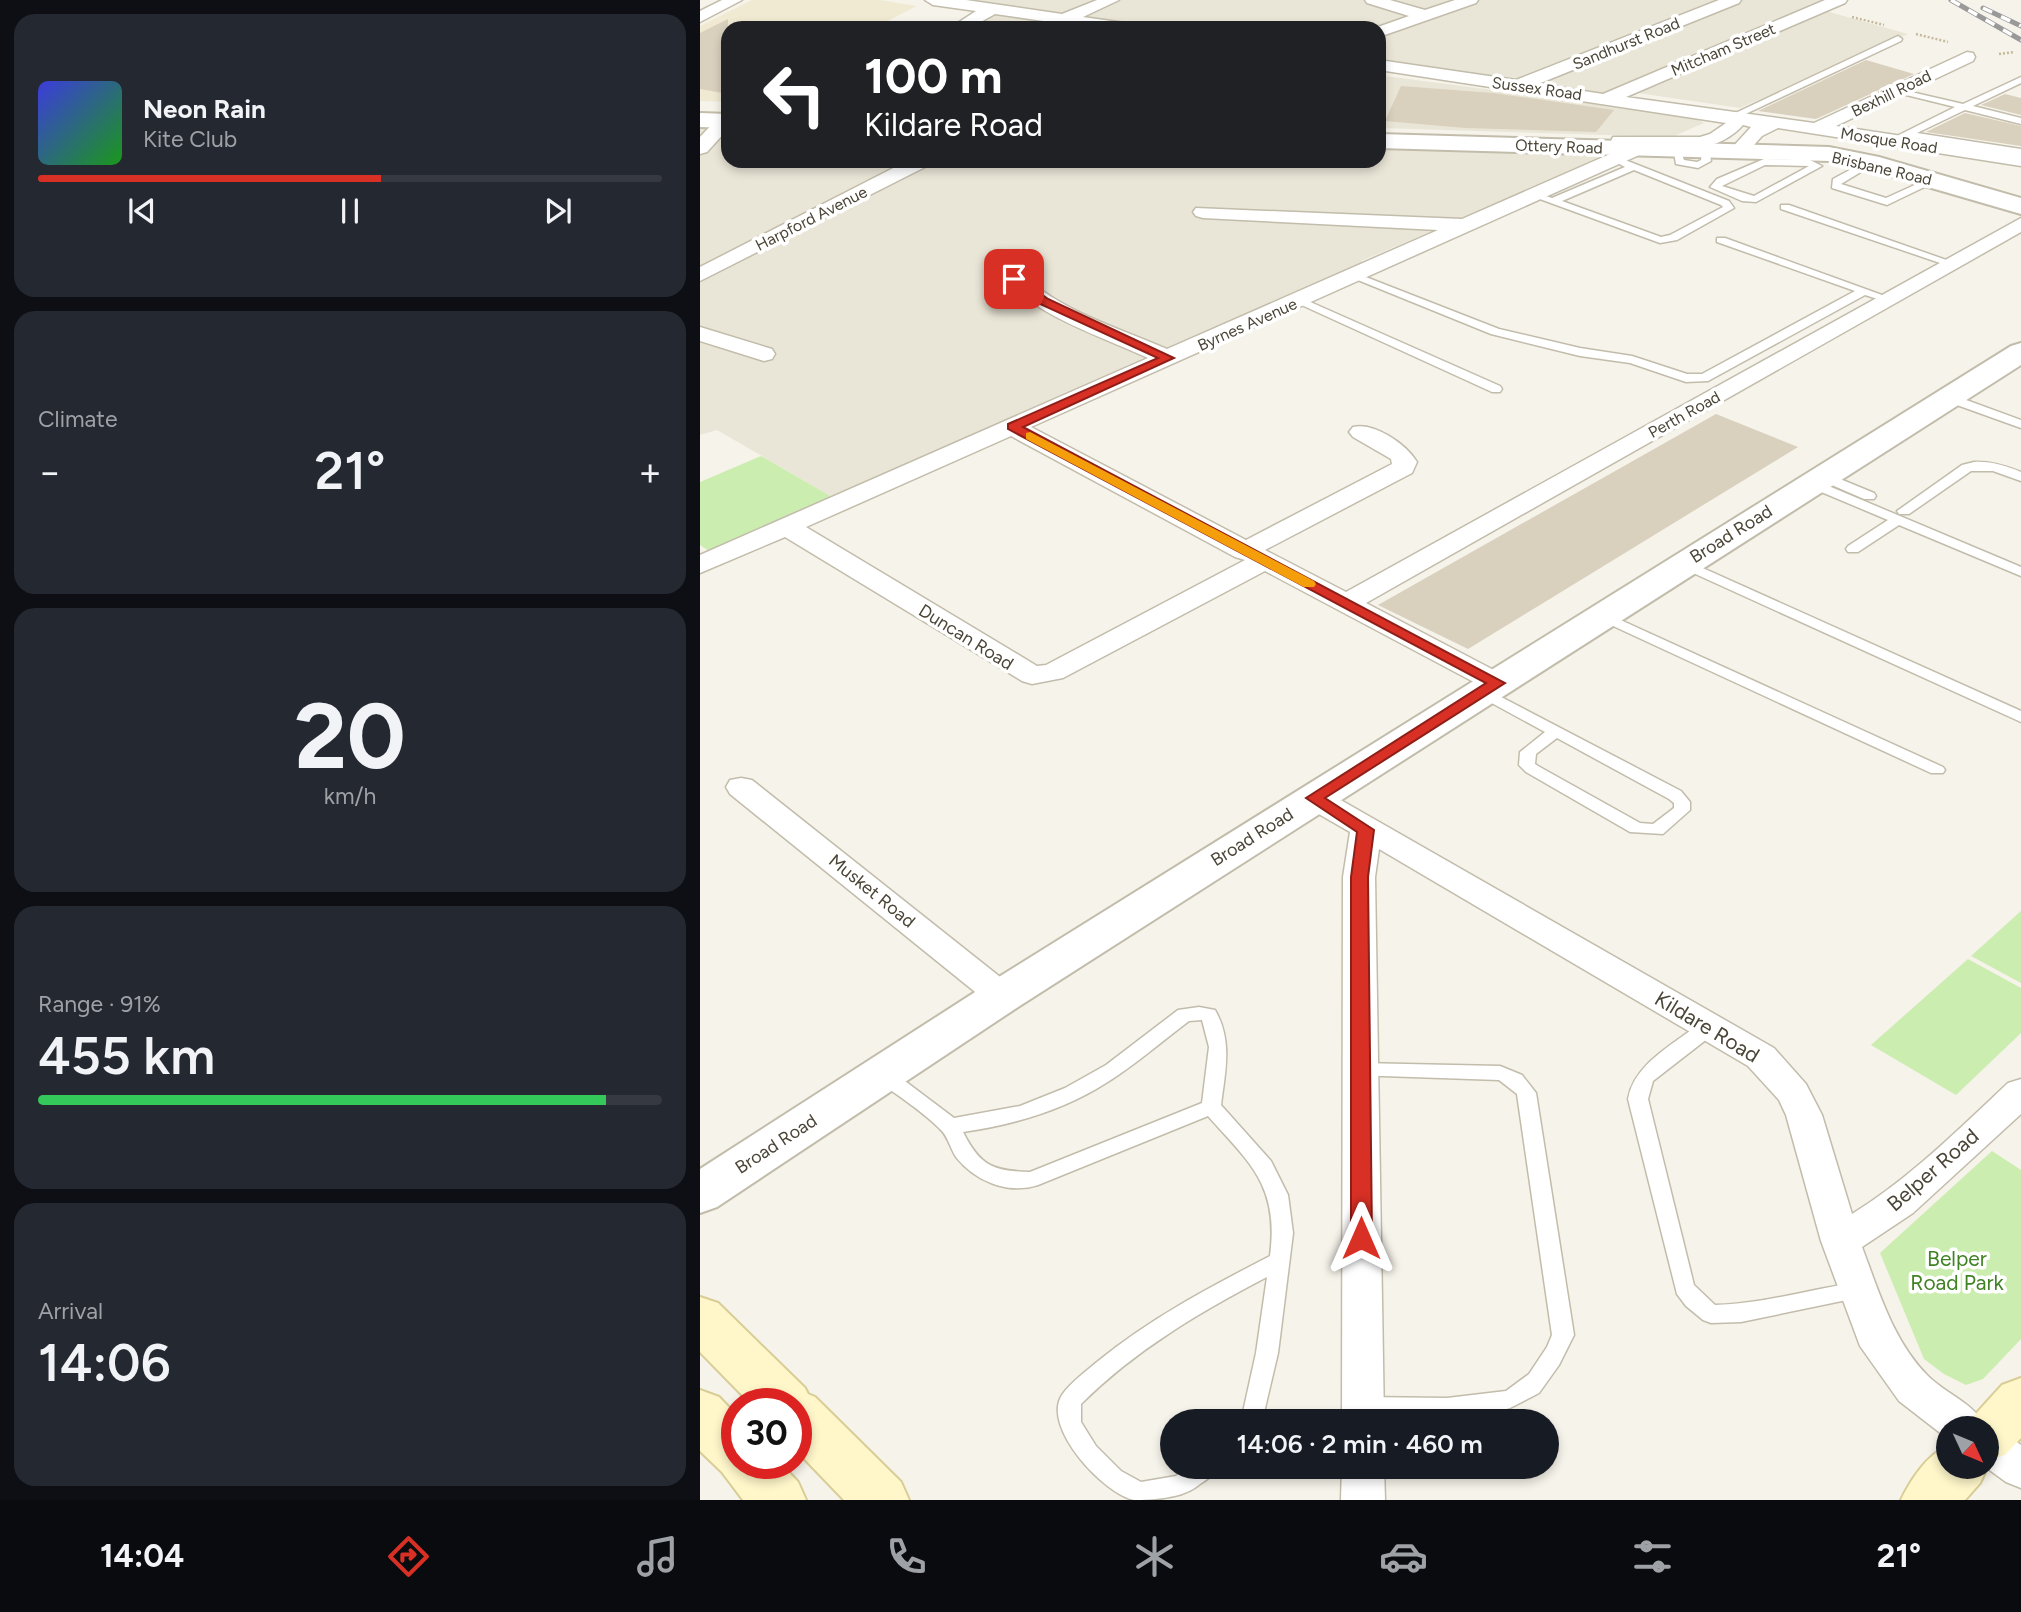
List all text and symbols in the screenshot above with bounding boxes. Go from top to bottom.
street label: Sandhurst Road [1570,13,1683,74]
street label: Mitcham Street [1668,19,1778,80]
text: 100 m [864,46,1003,105]
icon: left [749,49,840,140]
street label: Bexhill Road [1848,66,1934,121]
street label: Sussex Road [1491,73,1583,104]
text: Neon Rain [143,93,266,125]
text: Kildare Road [864,106,1043,144]
street label: Mosque Road [1839,123,1939,158]
text: Kite Club [143,125,237,153]
street label: Ottery Road [1515,135,1603,158]
street label: Brisbane Road [1830,148,1934,189]
street label: Harpford Avenue [752,182,871,255]
icon: previous [123,192,161,230]
icon: pause [331,192,369,230]
icon: next [539,192,577,230]
pin [984,249,1044,309]
icon: arrive [995,260,1033,298]
street label: Byrnes Avenue [1195,294,1300,355]
street label: Perth Road [1645,387,1723,442]
text: Climate [38,405,117,433]
text: 21° [315,440,385,502]
text: − [38,449,62,495]
text: + [638,449,662,495]
street label: Broad Road [1686,500,1776,568]
street label: Duncan Road [915,599,1017,675]
text: 20 [294,682,406,791]
text: km/h [324,782,376,810]
street label: Broad Road [1207,803,1297,871]
street label: Musket Road [824,850,920,932]
street label: Kildare Road [1650,986,1764,1068]
text: Range · 91% [38,990,161,1018]
text: 455 km [38,1025,215,1087]
street label: Broad Road [731,1109,821,1179]
street label: Belper Road [1882,1123,1984,1216]
position arrow [1324,1201,1398,1275]
park label: Belper Road Park [1910,1246,2005,1295]
text: Arrival [38,1297,103,1325]
text: 14:06 [38,1332,171,1394]
speed limit sign: 30 [721,1388,812,1479]
north arrow [1936,1416,1998,1479]
map controls [1936,1416,1999,1479]
text: 14:06 · 2 min · 460 m [1236,1428,1483,1460]
icon: directions [384,1532,433,1581]
icon: music [633,1532,682,1581]
icon: phone [882,1532,931,1581]
icon: climate [1130,1532,1179,1581]
icon: car [1379,1532,1428,1581]
icon: filters [1628,1532,1677,1581]
text: 14:04 [100,1537,184,1575]
text: 21° [1877,1537,1921,1575]

